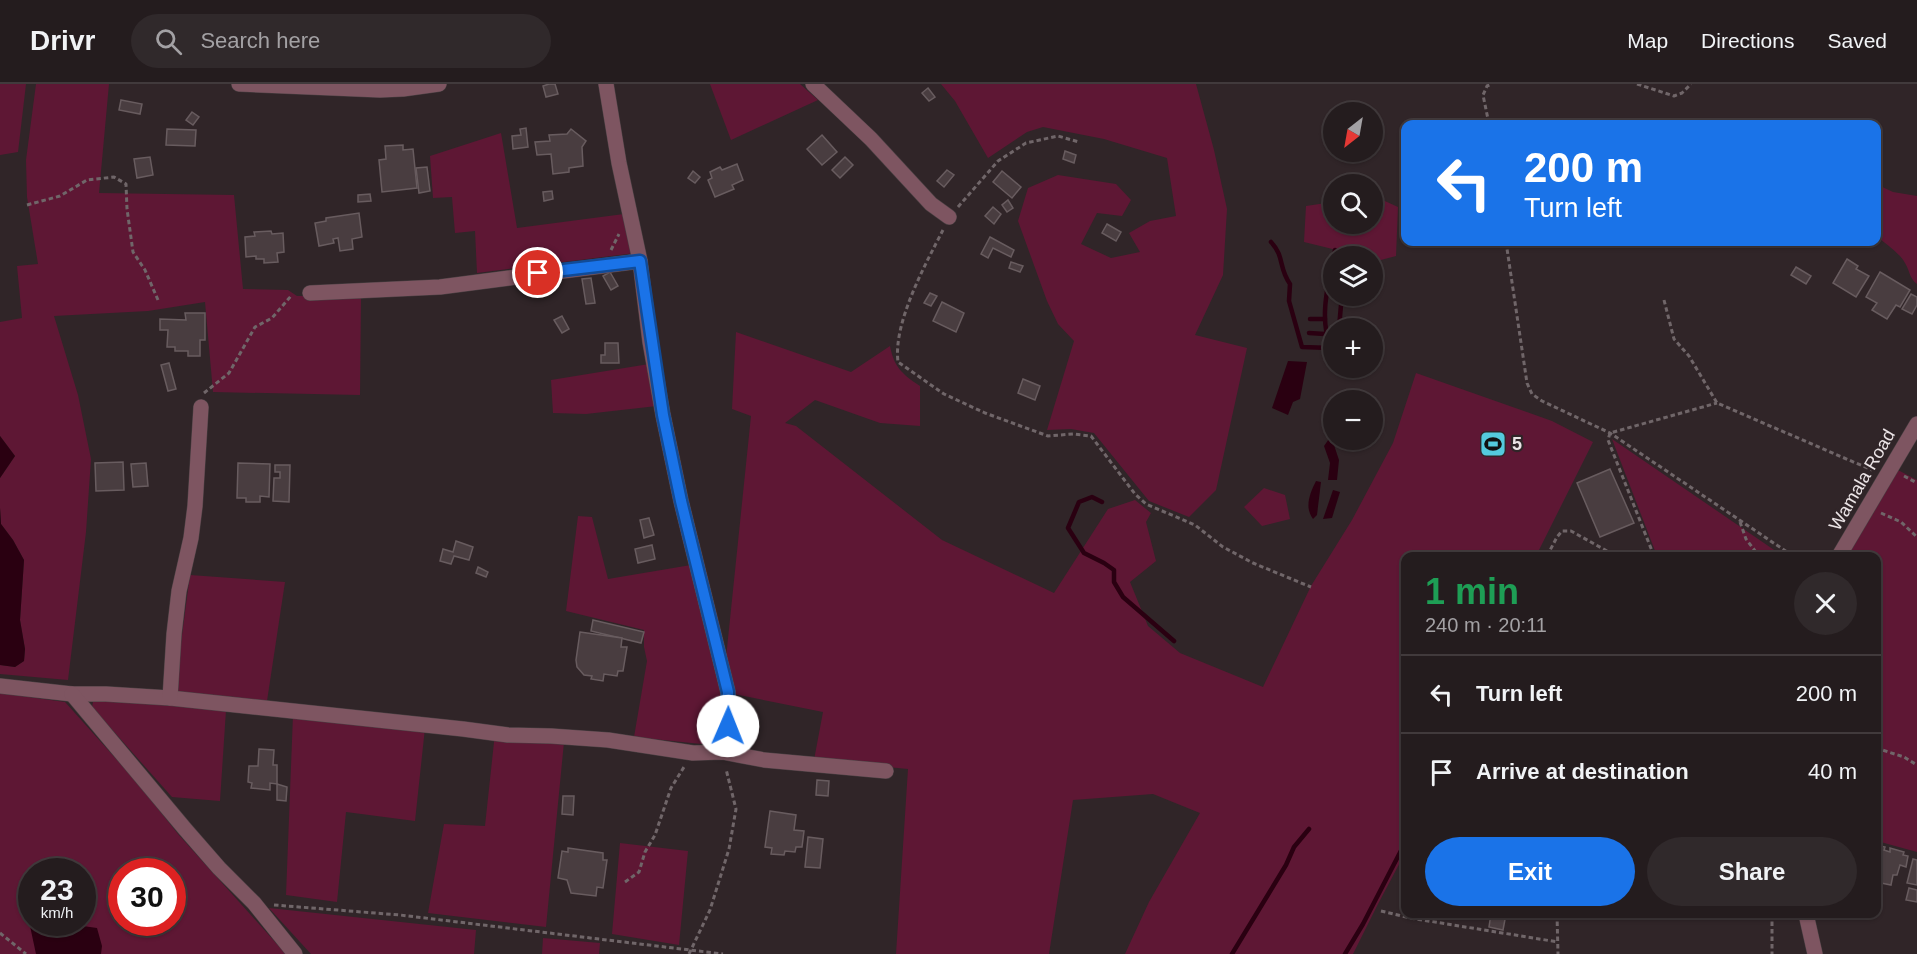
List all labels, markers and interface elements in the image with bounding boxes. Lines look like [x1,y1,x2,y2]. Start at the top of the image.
search box [131,14,551,68]
text: Drivr [30,25,95,56]
icon: search [152,25,185,58]
text: Search here [200,28,320,53]
text: Map [1627,29,1668,52]
text: Directions [1701,29,1794,52]
text: Saved [1827,29,1887,52]
north arrow [1323,102,1383,162]
map controls [1323,102,1383,450]
icon: left [1425,144,1503,222]
text: 200 m [1524,144,1643,191]
button: search [1323,174,1383,234]
text: Turn left [1524,193,1622,223]
button: layers [1323,246,1383,306]
pin [512,247,563,298]
icon: arrive [521,256,554,289]
button: + [1323,318,1383,378]
button: − [1323,390,1383,450]
street label: Wamala Road [1825,426,1899,534]
sports icon: 5 [1478,429,1508,459]
place label: 5 [1512,434,1522,454]
text: 1 min [1425,571,1519,612]
button: close [1794,572,1857,635]
text: 240 m · 20:11 [1425,614,1547,636]
icon: left [1425,678,1458,711]
text: Turn left [1476,681,1562,706]
text: 200 m [1796,681,1857,706]
position arrow [696,694,760,758]
icon: arrive [1425,756,1458,789]
text: Arrive at destination [1476,759,1689,784]
text: 40 m [1808,759,1857,784]
button: Exit [1425,837,1635,906]
button: Share [1647,837,1857,906]
speed limit sign: 30 [108,858,186,936]
text: 23 [40,873,74,906]
text: km/h [41,904,73,921]

